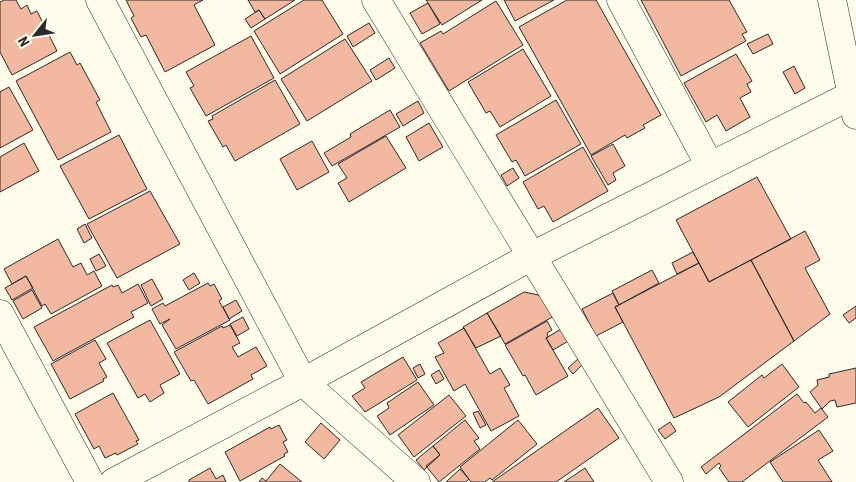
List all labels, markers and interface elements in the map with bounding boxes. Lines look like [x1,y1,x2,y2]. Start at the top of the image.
north arrow [10,10,60,60]
text: N [15,34,33,49]

